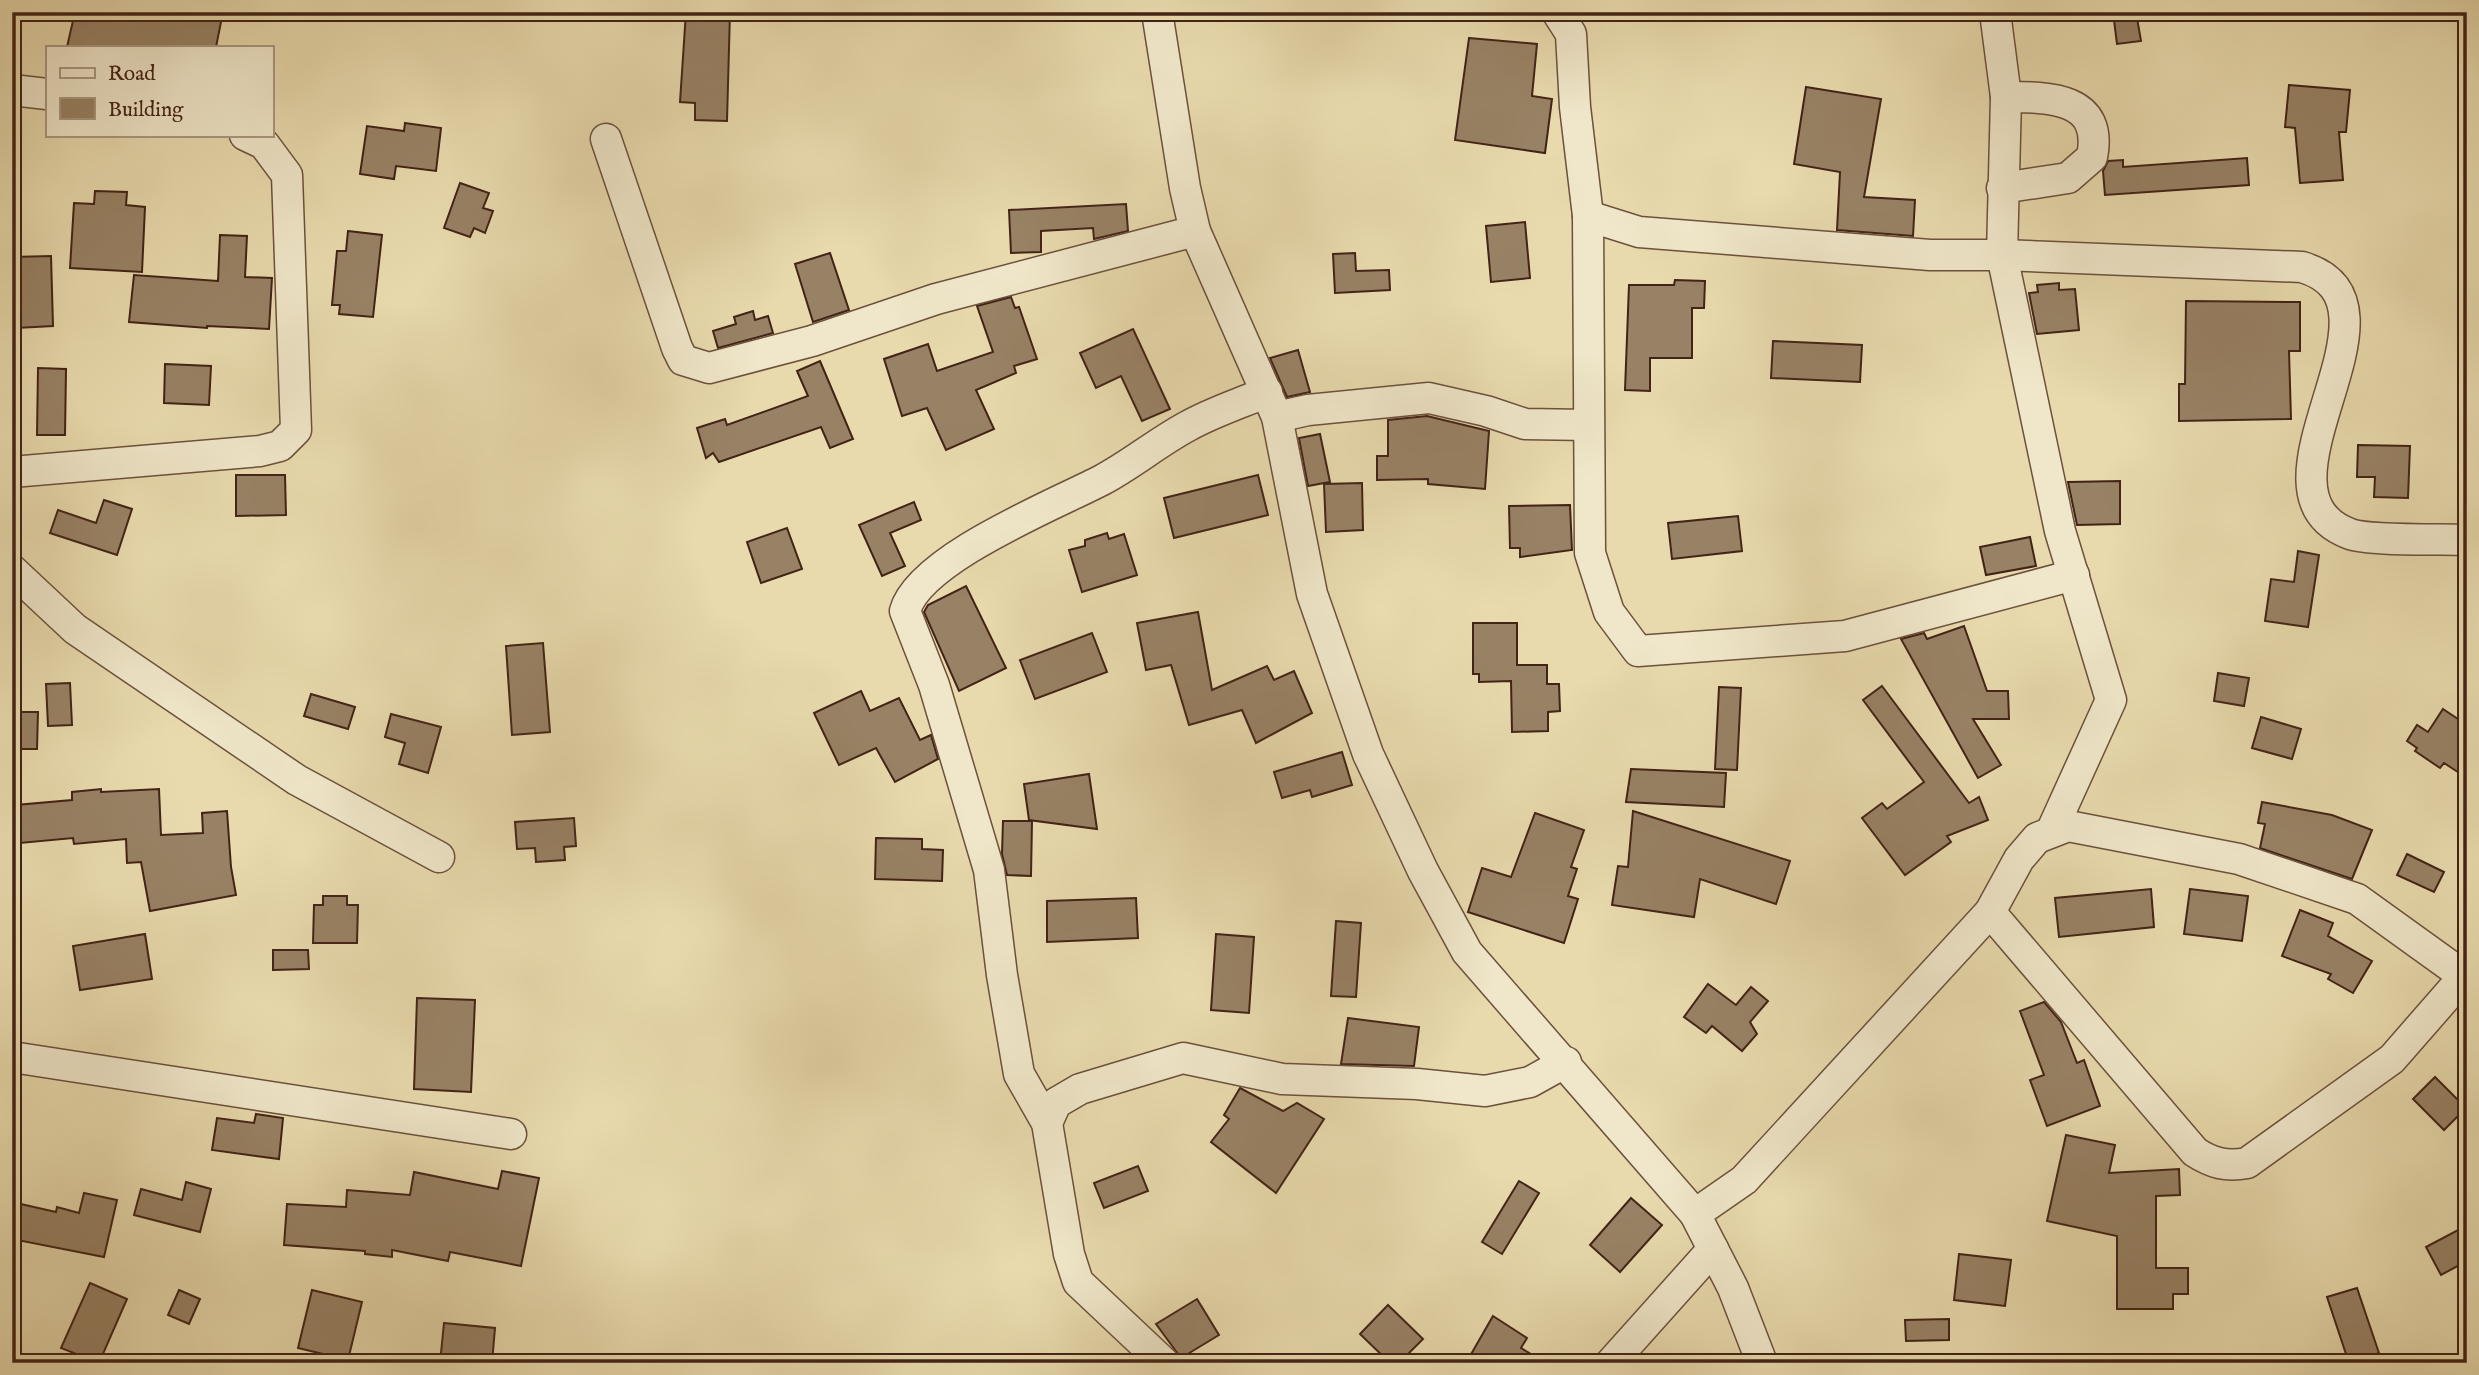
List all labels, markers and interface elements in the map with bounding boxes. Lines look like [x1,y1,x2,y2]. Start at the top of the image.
legend [46,46,273,136]
text: Road [108,61,156,88]
text: Building [108,97,184,124]

